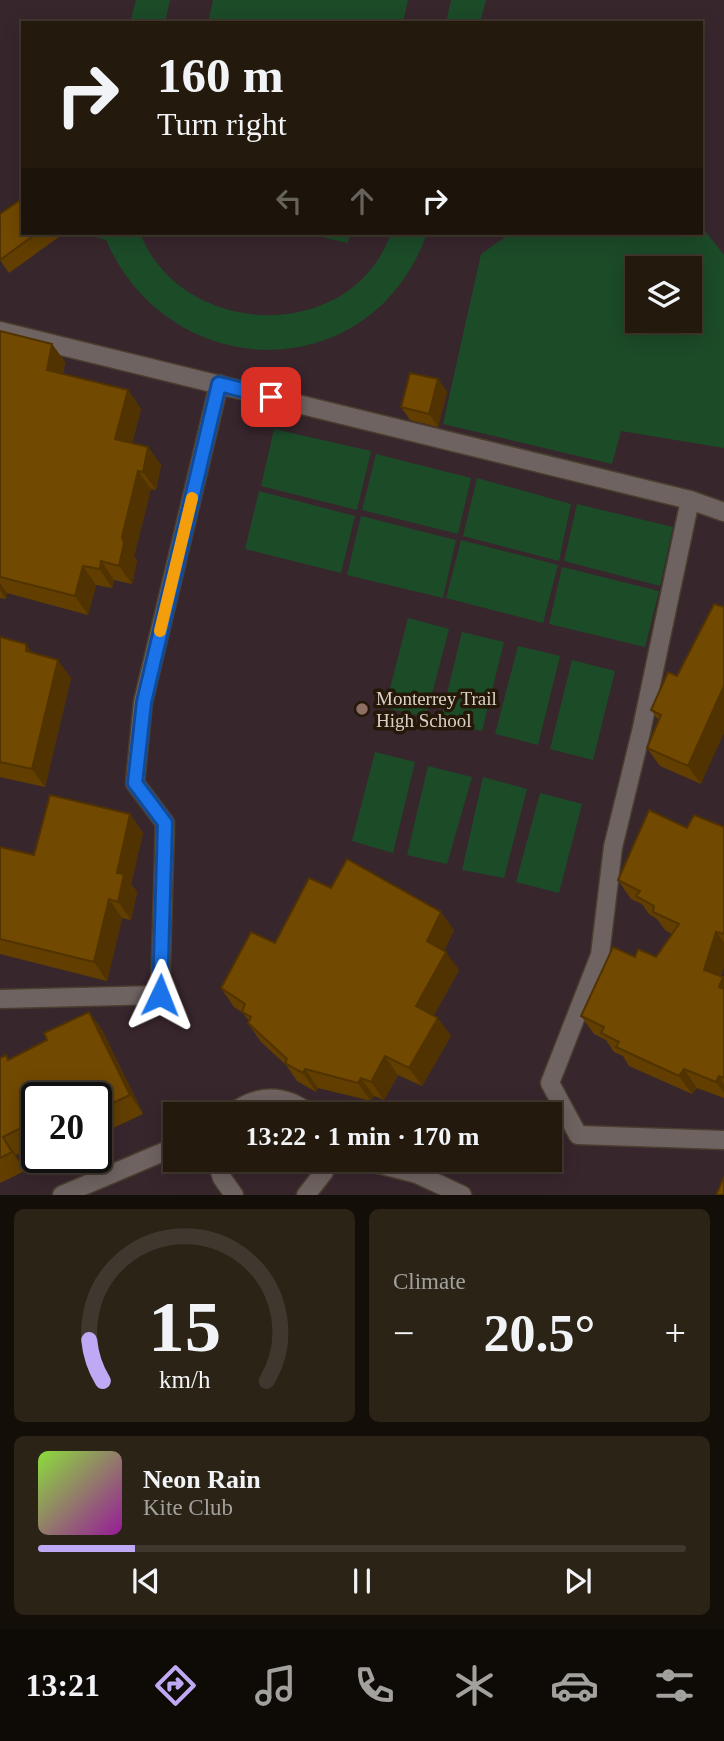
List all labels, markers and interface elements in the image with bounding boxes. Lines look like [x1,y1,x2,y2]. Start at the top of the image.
text: 160 m [157,48,284,103]
icon: right [42,49,133,140]
text: Turn right [157,106,287,142]
icon: left [270,182,308,220]
icon: ahead [343,182,381,220]
icon: right [416,182,454,220]
map controls [625,256,702,333]
button: layers [625,256,702,333]
pin [241,367,301,427]
icon: arrive [252,378,290,416]
place label: Monterrey Trail High School [376,688,497,731]
marker: Monterrey Trail High School [354,701,370,717]
position arrow [123,958,197,1032]
speed limit sign: 20 [21,1082,112,1173]
text: 13:22 · 1 min · 170 m [246,1122,480,1151]
text: Climate [393,1269,466,1294]
text: 15 [148,1287,221,1368]
text: 20.5° [484,1305,595,1362]
text: − [393,1312,414,1354]
text: + [665,1312,686,1354]
text: km/h [159,1366,211,1393]
text: Neon Rain [143,1465,261,1494]
text: Kite Club [143,1495,233,1520]
icon: previous [127,1562,165,1600]
icon: pause [343,1562,381,1600]
icon: next [559,1562,597,1600]
icon: directions [151,1661,200,1710]
icon: music [251,1661,300,1710]
icon: phone [350,1661,399,1710]
icon: climate [450,1661,499,1710]
icon: car [550,1661,599,1710]
icon: filters [650,1661,699,1710]
text: 13:21 [25,1667,100,1703]

